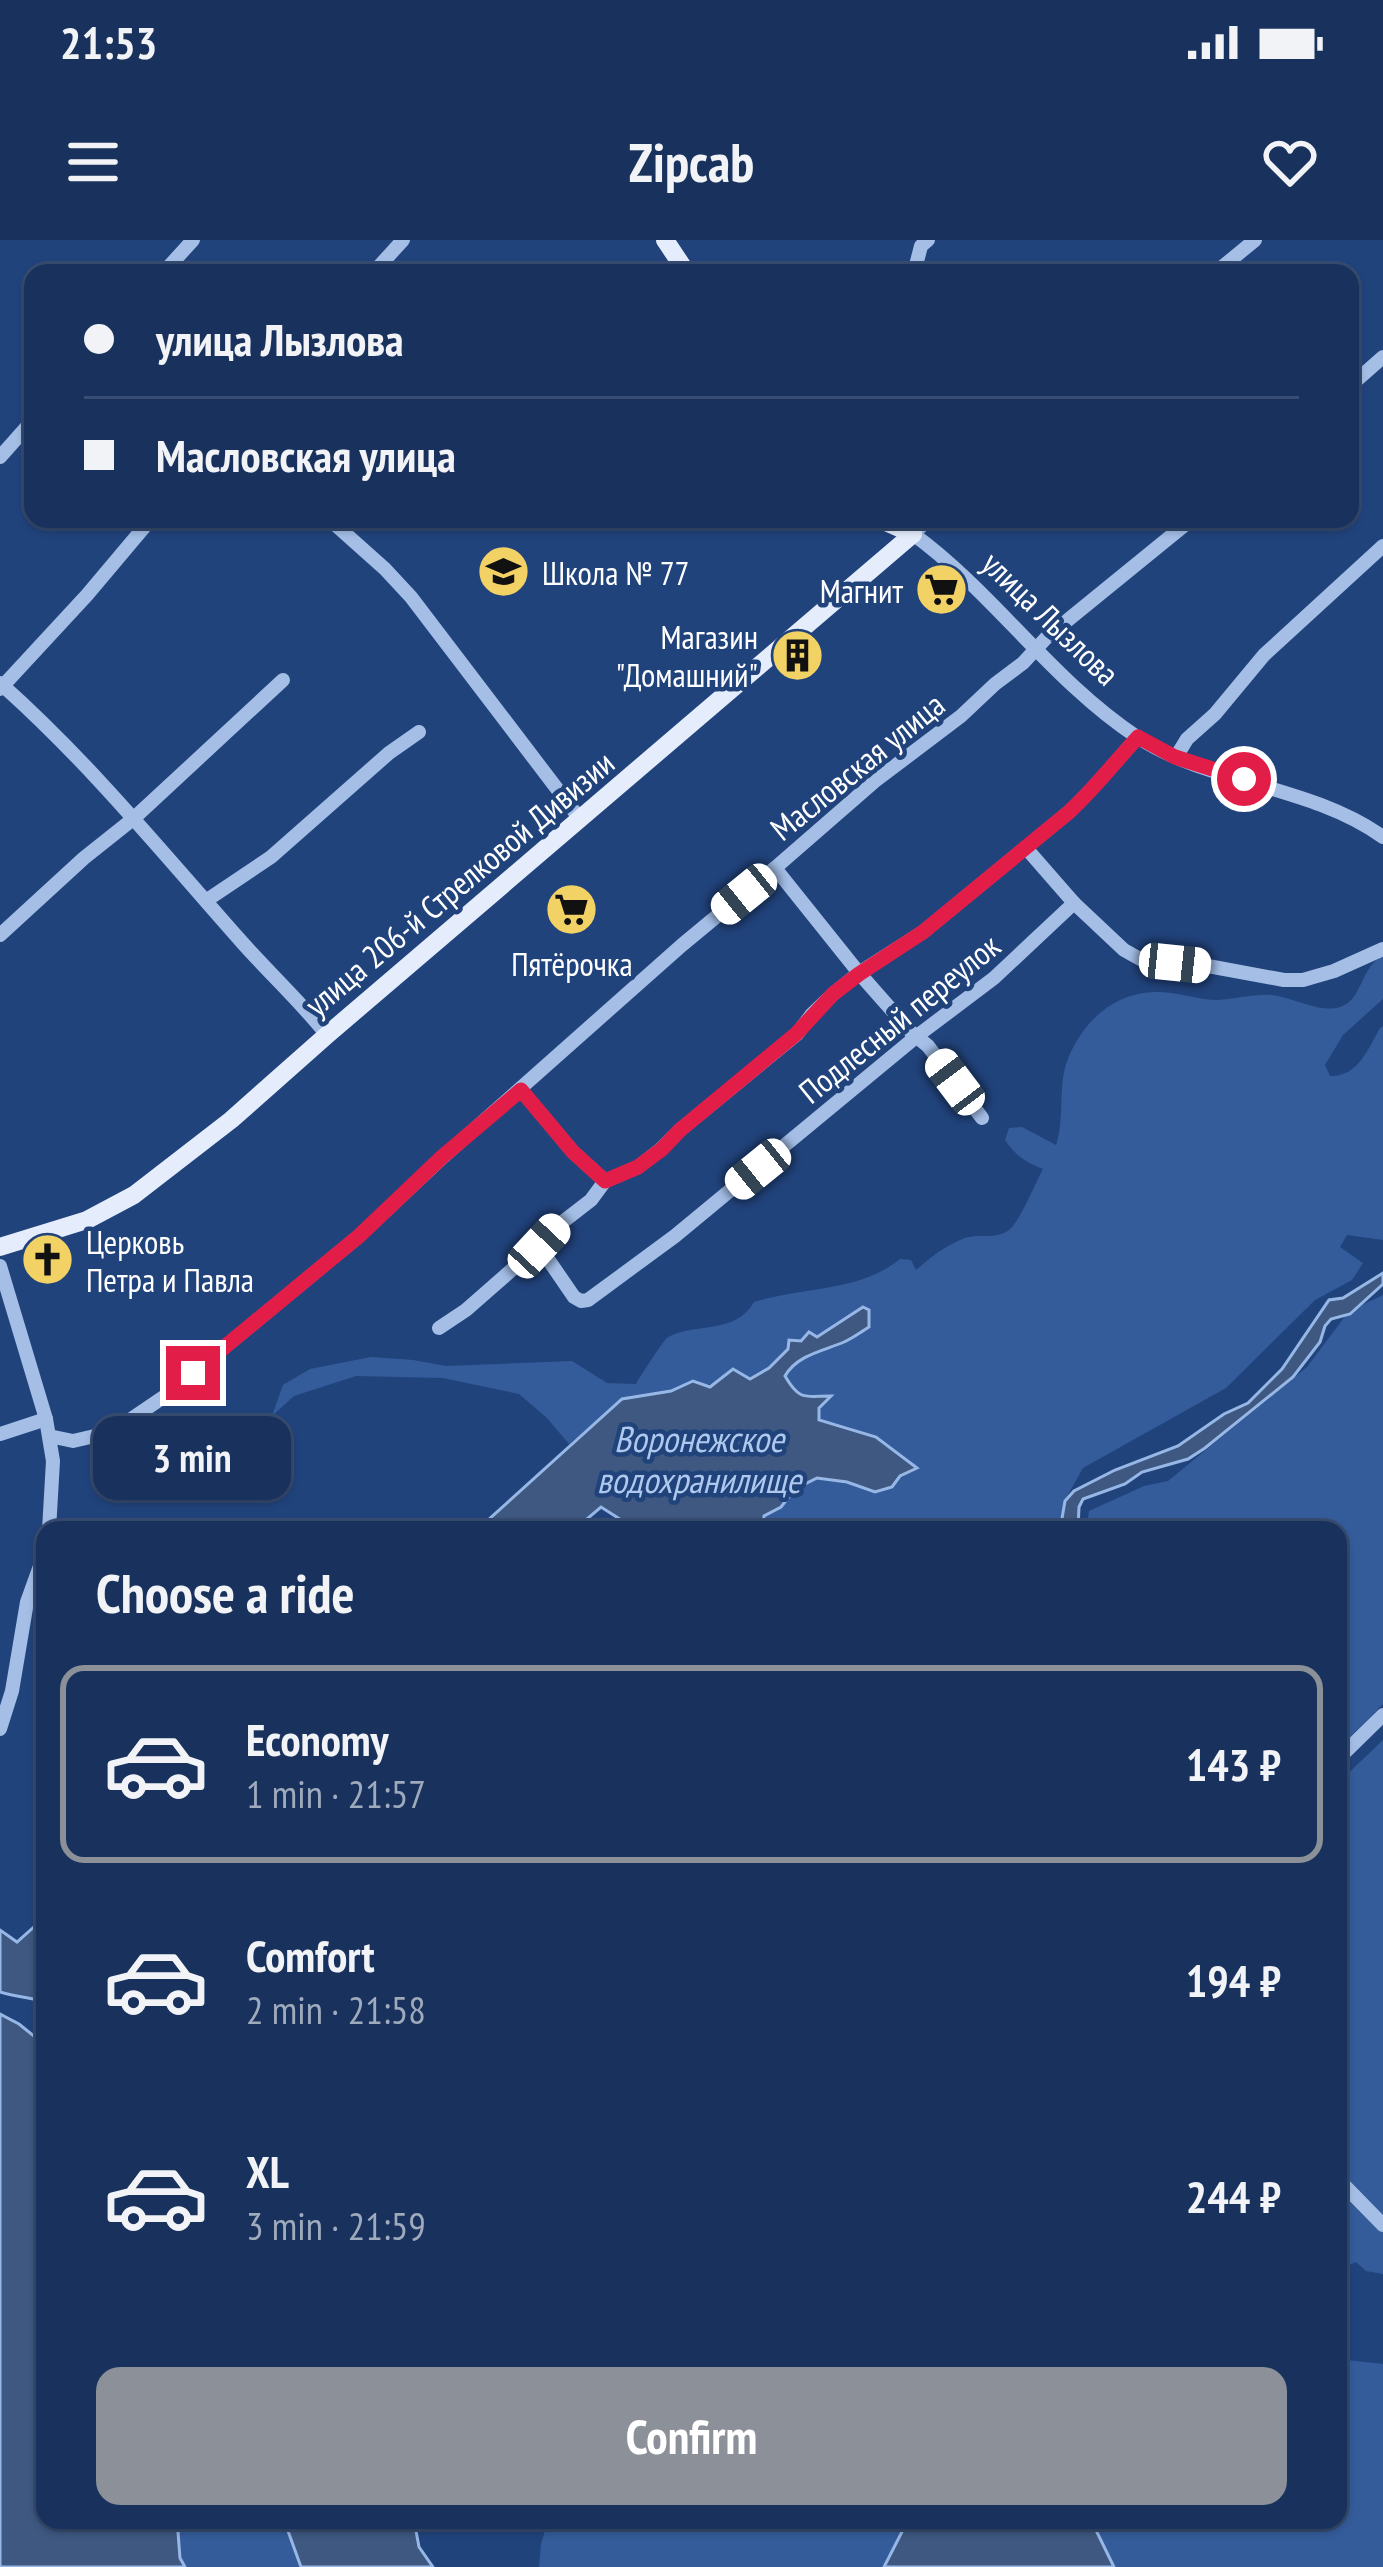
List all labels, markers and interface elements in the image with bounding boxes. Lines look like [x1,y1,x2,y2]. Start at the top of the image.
text: 21:53 [60,13,157,71]
text: Zipcab [629,127,754,197]
icon: menu [60,129,126,195]
icon: heart [1257,129,1323,195]
text: улица Лызлова [156,310,404,368]
text: Масловская улица [156,426,456,484]
street label: улица Лызлова [973,542,1129,694]
school or university icon: Школа № 77 [475,544,531,600]
place label: Школа № 77 [542,551,689,594]
supermarket icon: Магнит [914,562,970,618]
place label: Магнит [820,569,903,612]
place label: Магазин "Домашний" [616,615,758,696]
building icon: Магазин "Домашний" [769,627,825,683]
street label: Масловская улица [761,683,953,849]
street label: улица 206-й Стрелковой Дивизии [295,741,623,1025]
route start [1217,752,1271,806]
car [705,857,783,931]
supermarket icon: Пятёрочка [544,881,600,937]
street label: Подлесный переулок [790,924,1009,1112]
car [1137,941,1213,985]
place label: Пятёрочка [511,942,633,985]
car [919,1042,991,1122]
car [719,1132,797,1206]
car [501,1207,577,1285]
place label: Церковь Петра и Павла [86,1220,254,1301]
church icon: Церковь Петра и Павла [19,1232,75,1288]
route end [166,1346,220,1400]
callout: 3 min [94,1415,292,1499]
water label: Воронежское водохранилище [597,1415,803,1503]
text: 3 min [153,1432,231,1483]
text: Choose a ride [96,1558,355,1628]
icon: car [102,1710,210,1818]
text: Economy [246,1710,389,1768]
text: 143 ₽ [1186,1735,1281,1793]
text: 1 min · 21:57 [246,1768,426,1819]
icon: car [102,1926,210,2034]
text: Comfort [246,1926,375,1984]
text: 194 ₽ [1186,1951,1281,2009]
text: 2 min · 21:58 [246,1984,426,2035]
icon: car [102,2142,210,2250]
text: XL [246,2142,289,2200]
text: 244 ₽ [1186,2167,1281,2225]
text: 3 min · 21:59 [246,2200,426,2251]
button: Confirm [96,2367,1287,2505]

